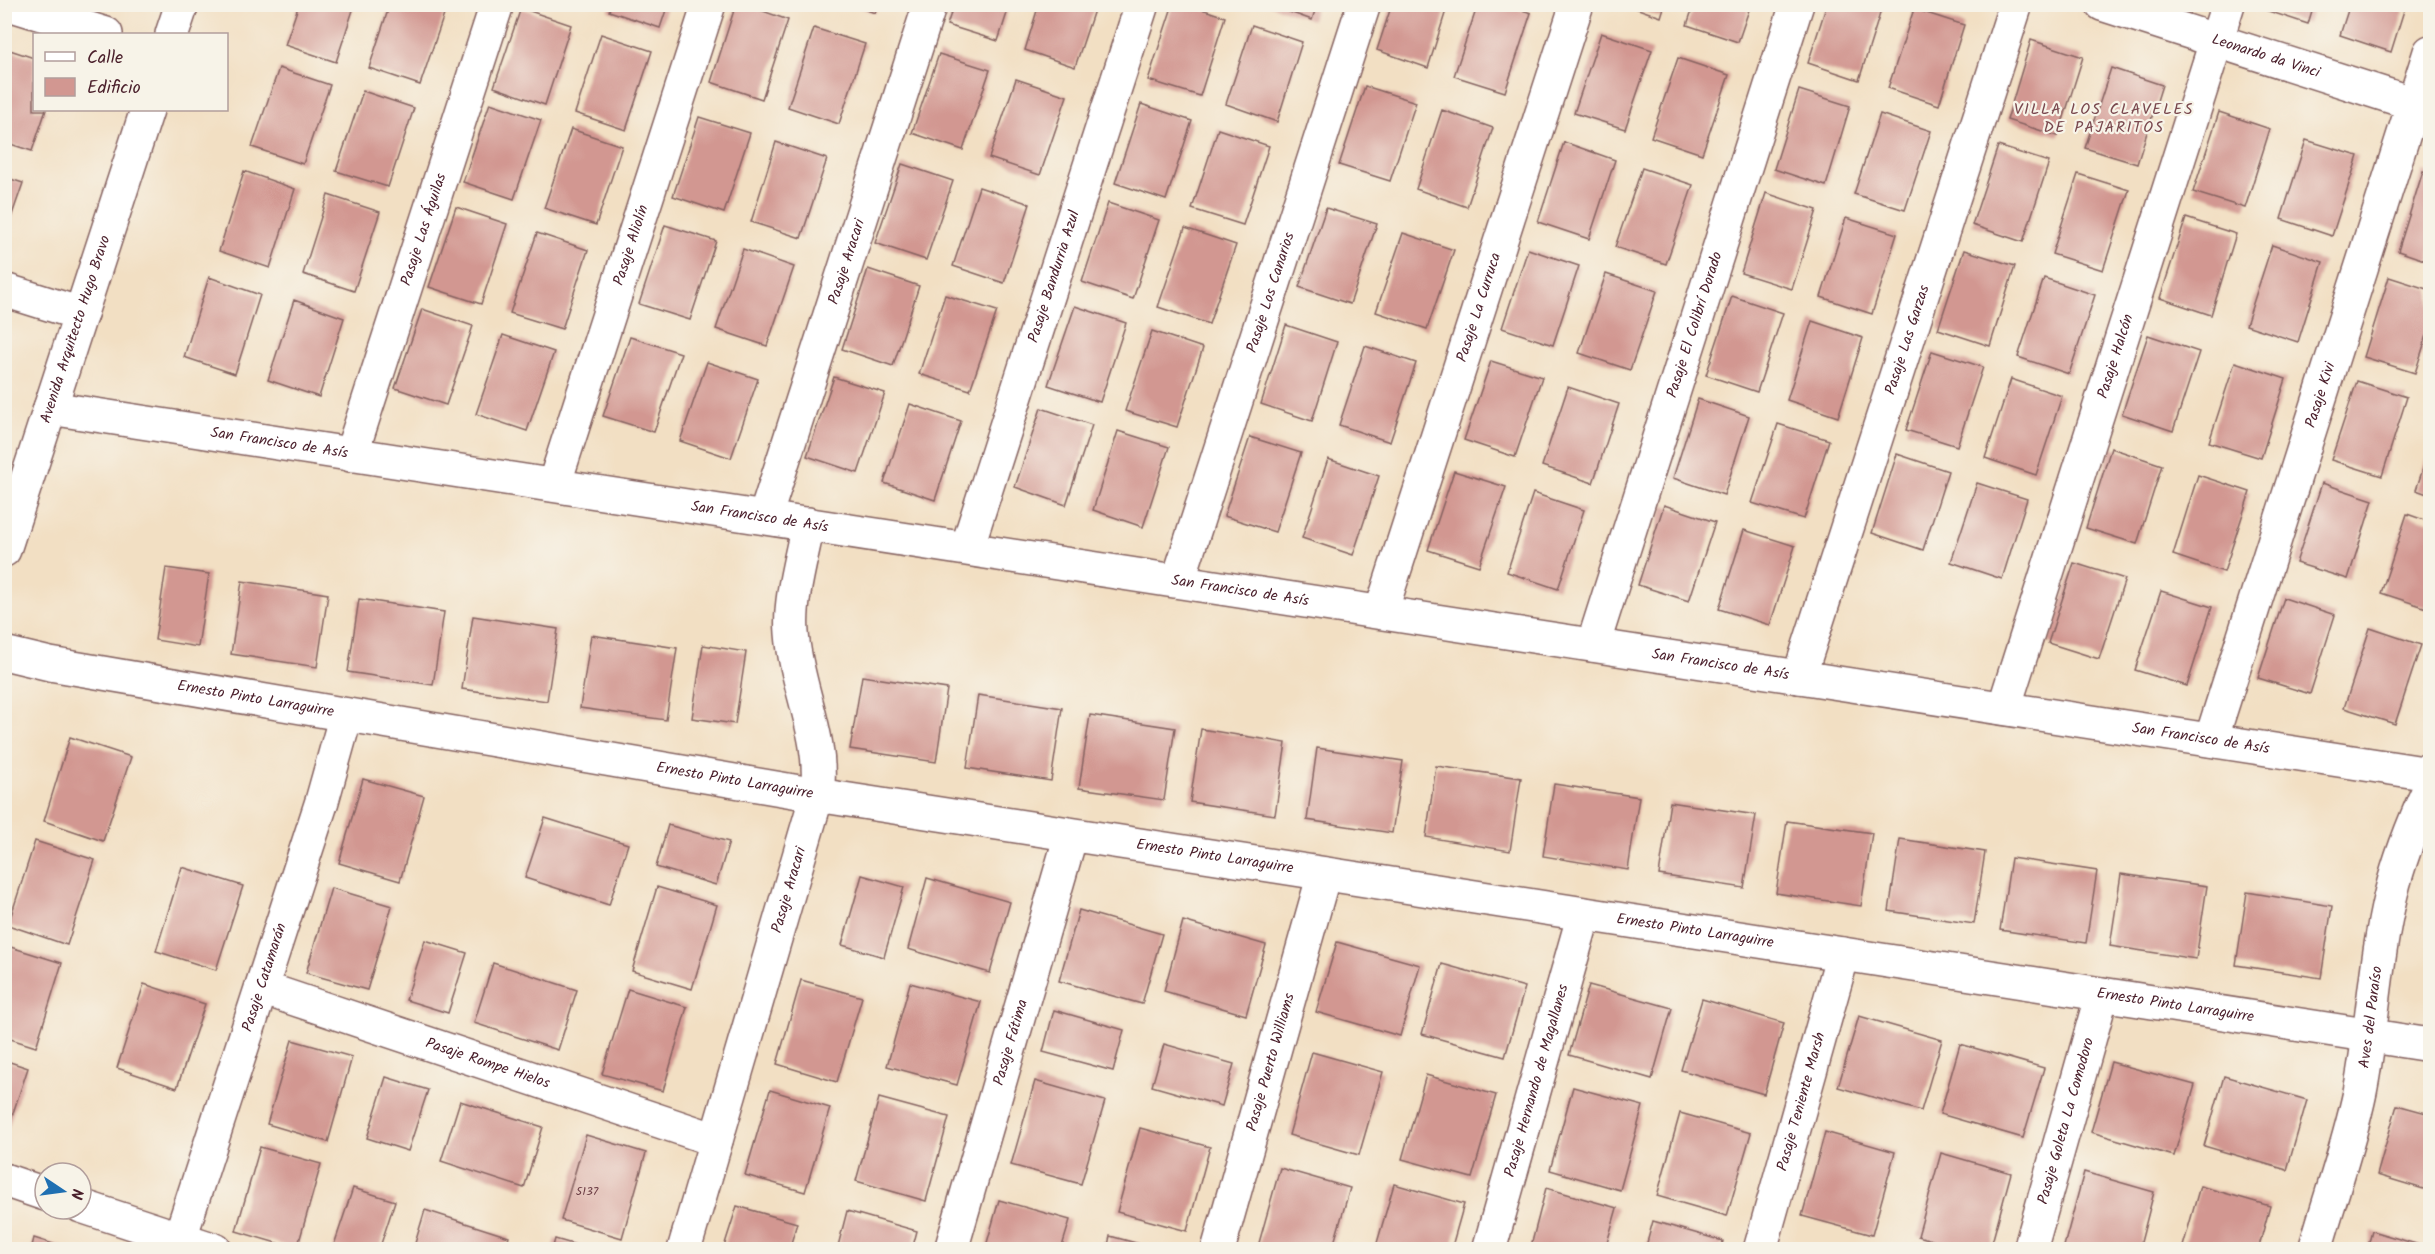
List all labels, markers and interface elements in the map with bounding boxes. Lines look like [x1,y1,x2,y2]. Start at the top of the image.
street label: Leonardo da Vinci [2209,28,2324,85]
legend [33,33,228,111]
text: Calle [87,44,123,73]
text: Edificio [87,74,141,103]
district label: VILLA LOS CLAVELES DE PAJARITOS [2014,97,2194,140]
street label: Pasaje Las Águilas [395,170,454,289]
street label: Pasaje Aliolín [607,202,656,289]
street label: Pasaje Bandurria Azul [1022,207,1087,346]
street label: Pasaje Aracari [822,215,872,308]
street label: Pasaje Los Canarios [1240,229,1302,356]
street label: Avenida Arquitecto Hugo Bravo [34,232,118,426]
street label: Pasaje El Colibrí Dorado [1660,249,1729,401]
street label: Pasaje La Curruca [1450,250,1508,365]
street label: Pasaje Las Garzas [1879,282,1937,398]
street label: Pasaje Halcón [2091,311,2141,402]
street label: Pasaje Kivi [2299,358,2343,431]
street label: San Francisco de Asís [209,421,350,466]
street label: San Francisco de Asís [689,495,831,540]
street label: San Francisco de Asís [1170,569,1311,614]
street label: San Francisco de Asís [1650,642,1791,687]
street label: Ernesto Pinto Larraguirre [175,674,336,724]
street label: San Francisco de Asís [2130,716,2272,761]
street label: Ernesto Pinto Larraguirre [655,756,815,806]
street label: Ernesto Pinto Larraguirre [1135,833,1295,881]
street label: Pasaje Aracari [765,843,814,936]
street label: Ernesto Pinto Larraguirre [1615,907,1776,955]
street label: Pasaje Catamarán [236,920,294,1035]
street label: Aves del Paraíso [2352,964,2390,1070]
street label: Pasaje Hernando de Magallanes [1498,981,1576,1180]
street label: Ernesto Pinto Larraguirre [2095,982,2256,1030]
street label: Pasaje Puerto Williams [1240,990,1302,1134]
street label: Pasaje Fátima [987,997,1035,1088]
street label: Pasaje Teniente Marsh [1771,1030,1832,1174]
street label: Pasaje Rompe Hielos [422,1032,554,1096]
street label: Pasaje Goleta La Comodoro [2031,1035,2101,1207]
north arrow [33,1161,93,1221]
house number: 5137 [576,1182,599,1201]
text: N [63,1186,89,1202]

